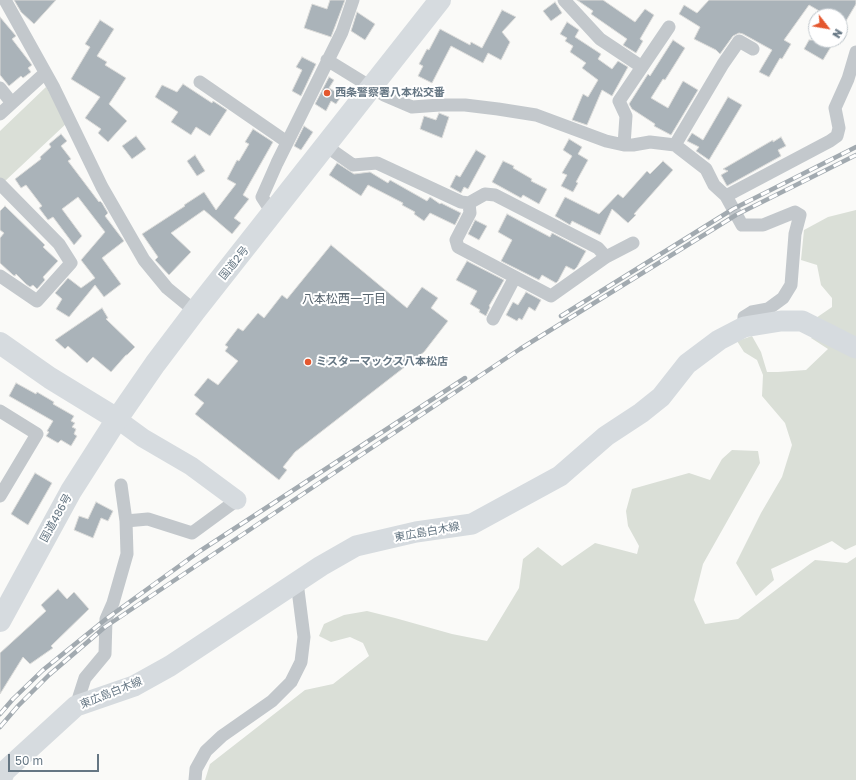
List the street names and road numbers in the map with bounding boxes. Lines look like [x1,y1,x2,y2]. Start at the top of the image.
street label: 国道2号 [216,244,252,282]
street label: 国道486号 [37,492,75,544]
street label: 東広島白木線 [393,520,461,544]
street label: 東広島白木線 [78,675,144,711]

